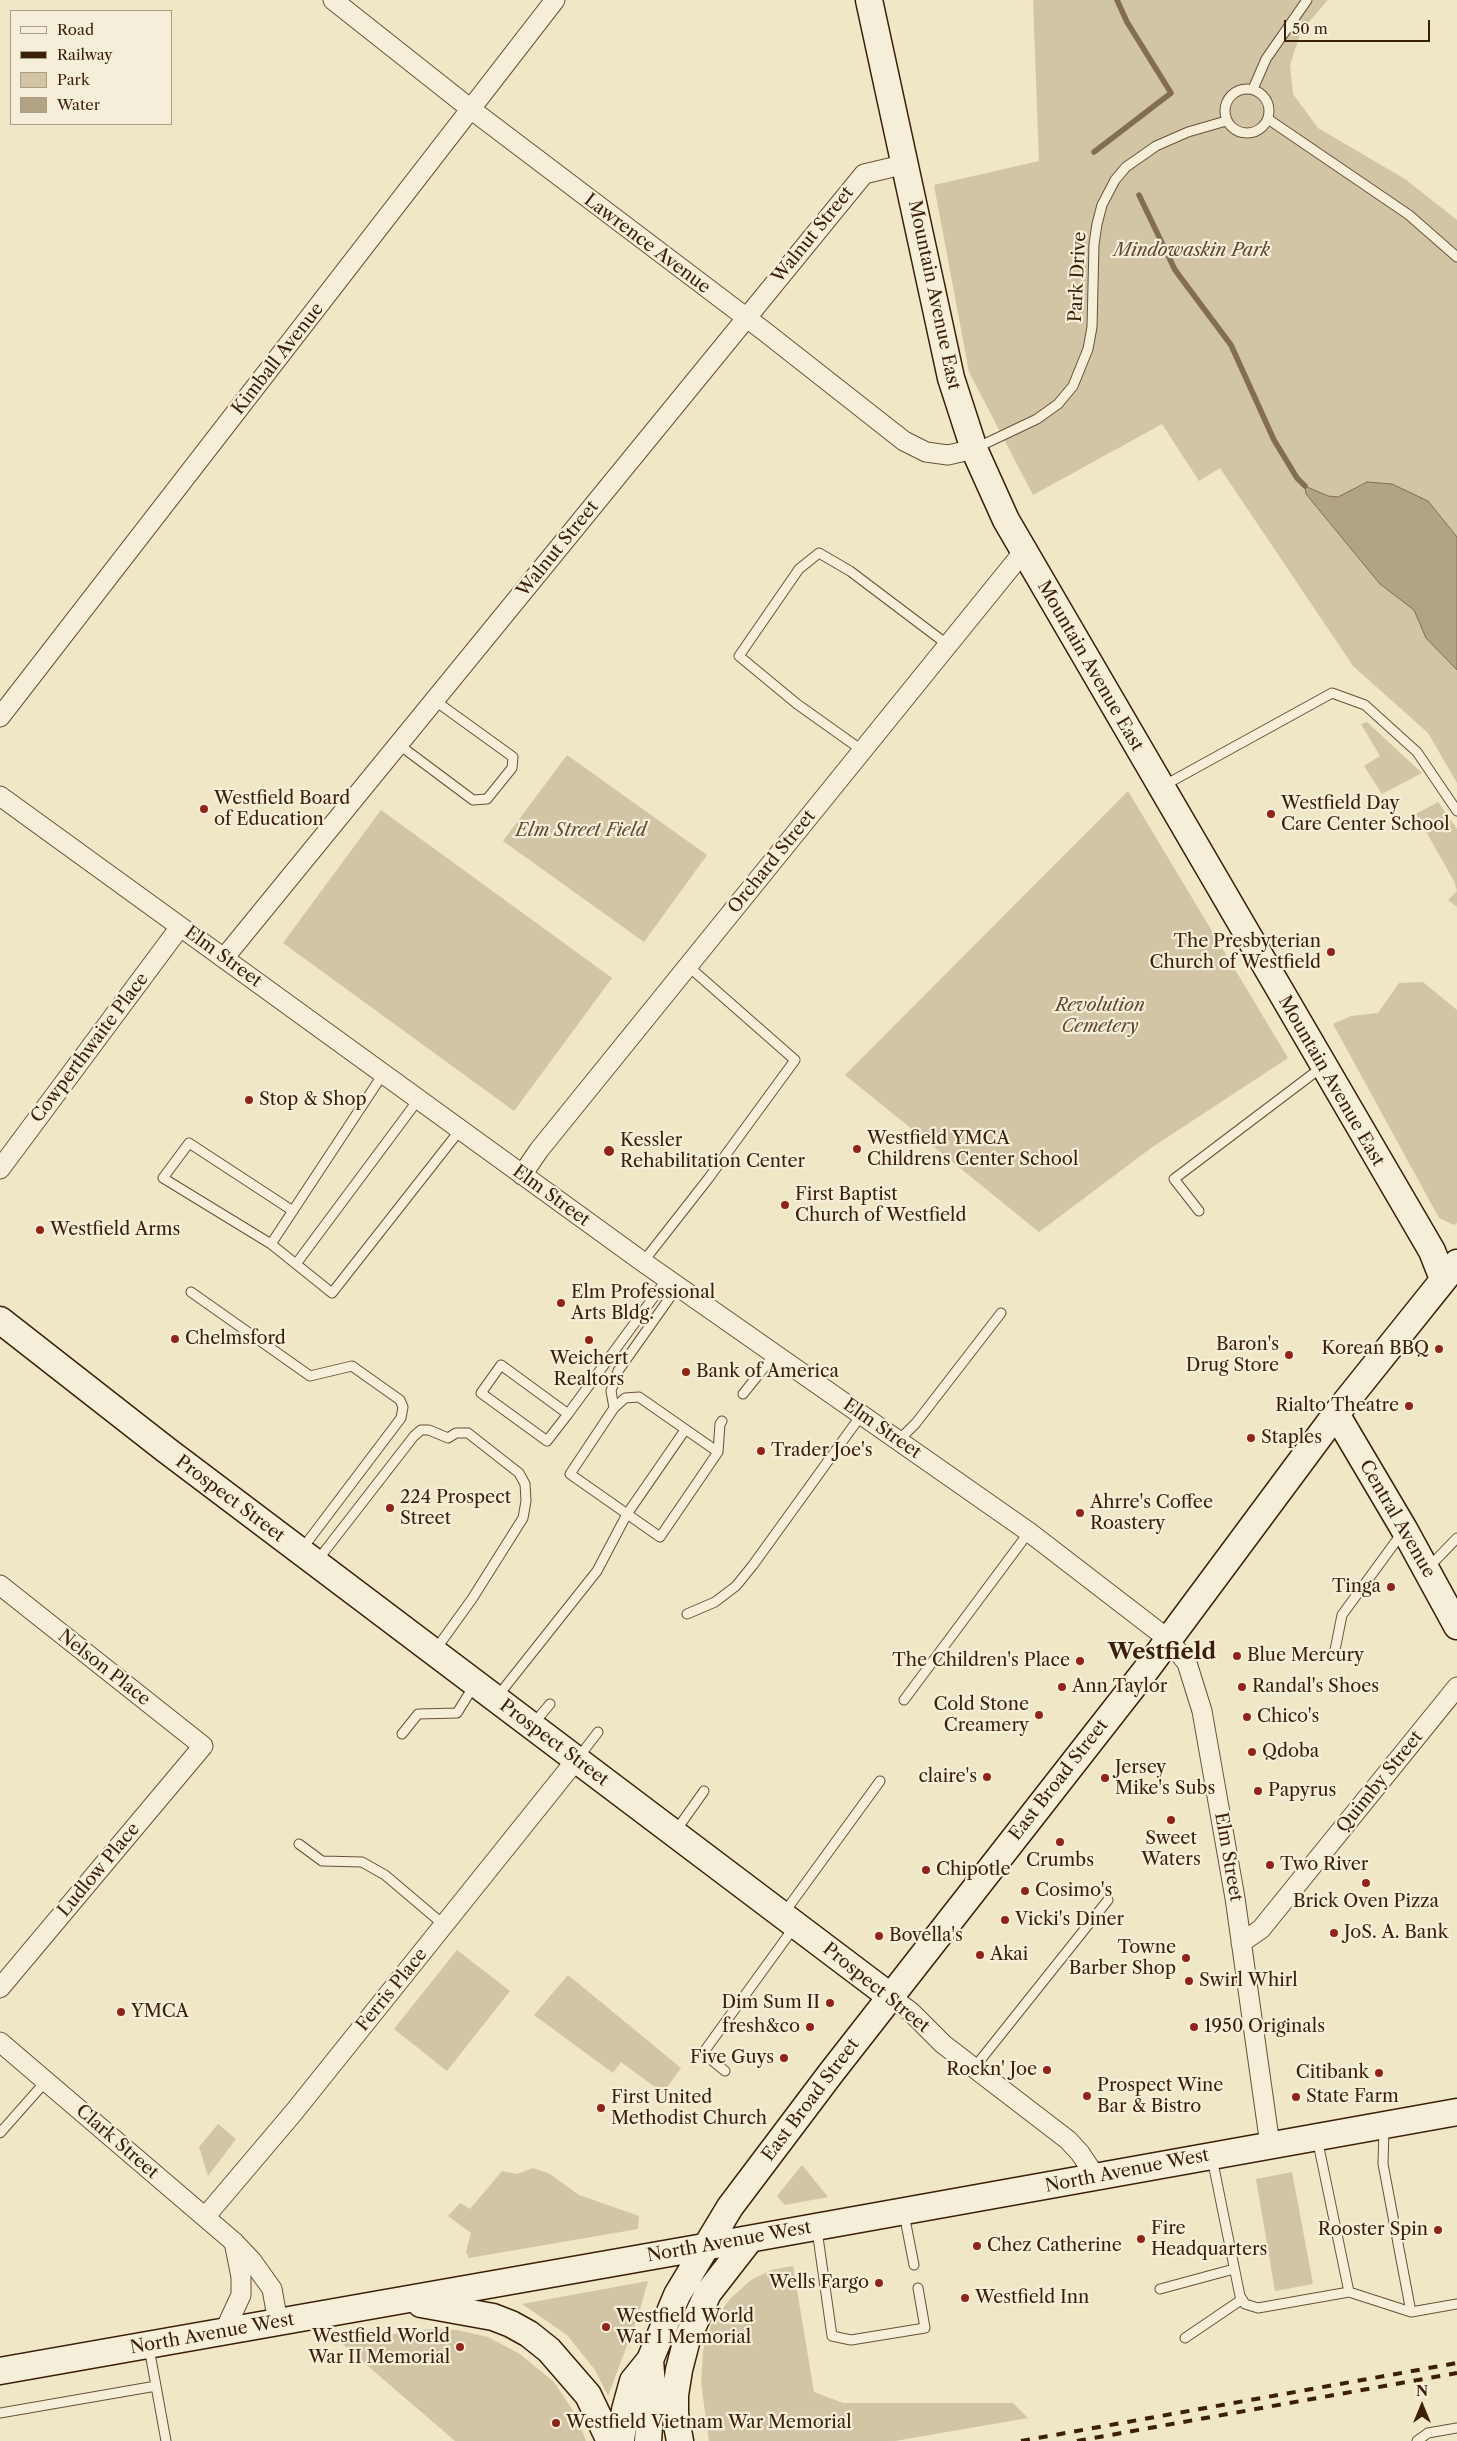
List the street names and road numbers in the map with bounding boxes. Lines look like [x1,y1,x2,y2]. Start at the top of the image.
street label: Walnut Street [768,183,858,287]
street label: Lawrence Avenue [580,189,714,299]
street label: Mountain Avenue East [903,198,965,392]
street label: Park Drive [1065,231,1091,323]
street label: Kimball Avenue [228,299,328,419]
street label: Walnut Street [513,497,603,601]
street label: Mountain Avenue East [1032,577,1148,755]
street label: Orchard Street [724,806,820,918]
street label: Elm Street [180,922,266,992]
street label: Cowperthwaite Place [27,969,153,1127]
street label: Mountain Avenue East [1273,992,1389,1170]
street label: Elm Street [508,1161,594,1231]
street label: Elm Street [839,1394,925,1464]
street label: Prospect Street [171,1451,289,1547]
street label: Central Avenue [1354,1456,1440,1582]
street label: Nelson Place [54,1625,154,1711]
street label: Prospect Street [495,1695,613,1791]
street label: East Broad Street [1005,1715,1113,1845]
street label: Quimby Street [1332,1727,1428,1837]
street label: Elm Street [1210,1811,1246,1903]
street label: Ludlow Place [54,1819,144,1921]
street label: Prospect Street [818,1938,934,2038]
street label: Ferris Place [352,1944,432,2036]
street label: East Broad Street [758,2034,864,2166]
street label: Clark Street [71,2100,163,2184]
street label: North Avenue West [1043,2145,1211,2197]
street label: North Avenue West [645,2217,813,2267]
street label: North Avenue West [128,2309,296,2359]

